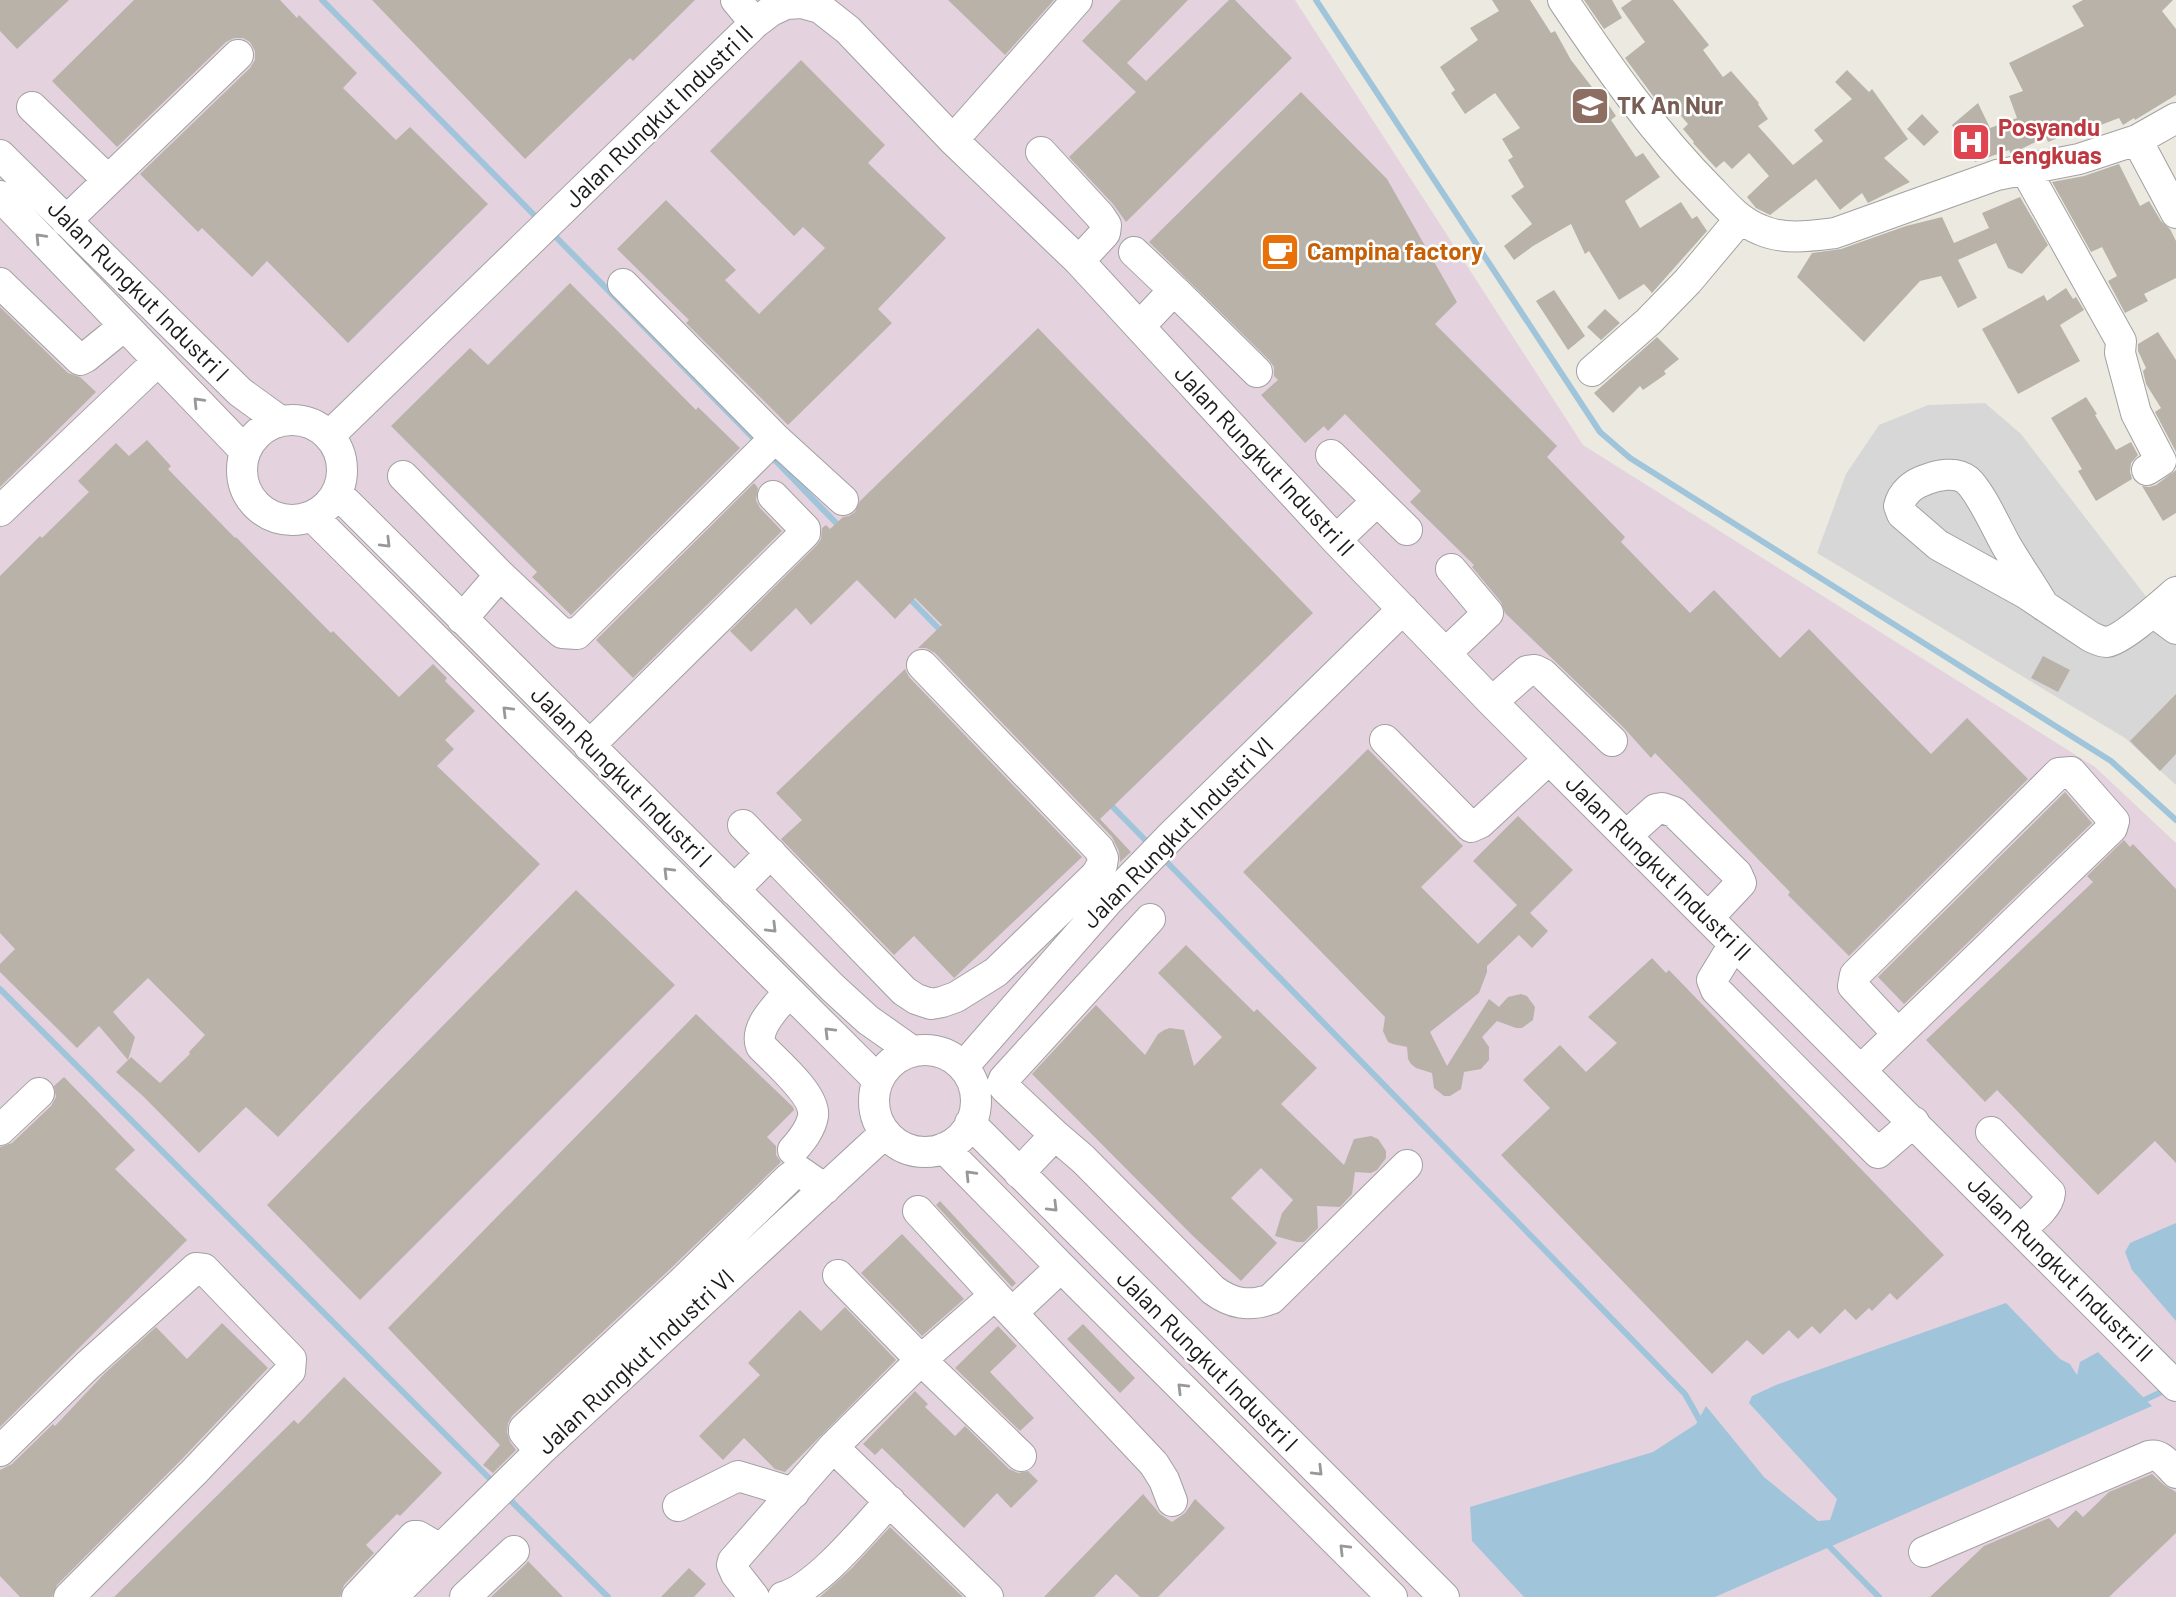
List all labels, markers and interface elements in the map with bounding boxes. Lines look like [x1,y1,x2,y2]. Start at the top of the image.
street label: Jalan Rungkut Industri II [558,18,758,213]
school or university icon: TK An Nur [1569,85,1611,127]
place label: TK An Nur [1617,90,1723,119]
place label: Posyandu Lengkuas [1998,112,2102,169]
hospital icon: Posyandu Lengkuas [1950,121,1992,163]
street label: Jalan Rungkut Industri I [42,193,236,387]
cafe icon: Campina factory [1259,231,1301,273]
one-way arrow [36,233,49,246]
place label: Campina factory [1307,236,1483,265]
street label: Jalan Rungkut Industri II [1169,358,1361,562]
one-way arrow [193,397,206,410]
one-way arrow [378,534,391,547]
street label: Jalan Rungkut Industri I [525,679,719,873]
one-way arrow [503,707,515,719]
street label: Jalan Rungkut Industri VI [1075,730,1279,934]
street label: Jalan Rungkut Industri II [1560,768,1758,966]
one-way arrow [663,867,676,880]
one-way arrow [764,920,777,933]
one-way arrow [825,1028,838,1041]
street label: Jalan Rungkut Industri II [1962,1169,2160,1367]
one-way arrow [966,1170,979,1183]
one-way arrow [1044,1199,1057,1212]
street label: Jalan Rungkut Industri VI [531,1262,739,1460]
street label: Jalan Rungkut Industri I [1111,1263,1305,1457]
one-way arrow [1178,1384,1191,1397]
one-way arrow [1310,1463,1323,1476]
one-way arrow [1339,1544,1352,1557]

